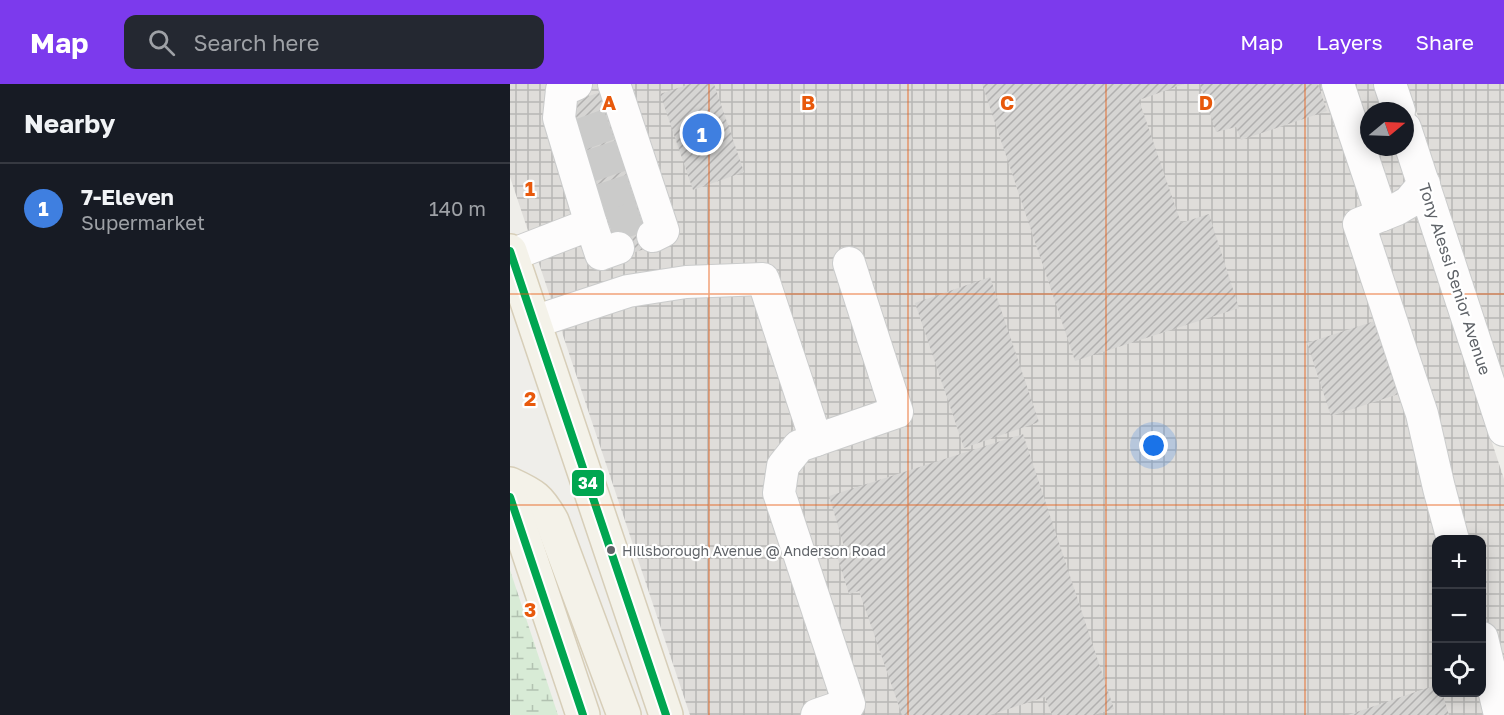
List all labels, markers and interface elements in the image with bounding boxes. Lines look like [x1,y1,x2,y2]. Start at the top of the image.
search box [124,15,544,69]
text: Map [30,26,88,59]
icon: search [145,26,178,59]
text: Search here [193,29,319,56]
text: Map [1240,29,1283,55]
text: Layers [1316,29,1383,55]
text: Share [1416,29,1474,55]
text: A [602,90,616,114]
text: B [801,90,815,114]
text: C [1000,90,1014,114]
text: D [1199,90,1213,114]
north arrow [1360,102,1414,156]
text: Nearby [24,108,115,139]
pin: 1 [682,110,722,156]
text: 1 [525,176,535,200]
street label: Tony Alessi Senior Avenue [1415,181,1495,377]
text: 7-Eleven [81,183,174,210]
text: 1 [38,196,49,220]
text: 140 m [429,196,486,220]
text: Supermarket [81,210,205,234]
text: 2 [524,386,536,410]
your location [1139,431,1168,460]
line badge: 34 [571,469,605,497]
text: 34 [578,473,598,493]
map controls [1432,535,1486,697]
button: + [1432,535,1486,589]
place label: Hillsborough Avenue @ Anderson Road [622,542,886,559]
marker: Hillsborough Avenue @ Anderson Road [605,544,617,556]
button: − [1432,589,1486,643]
text: 3 [524,597,536,621]
button: locate [1432,643,1486,697]

